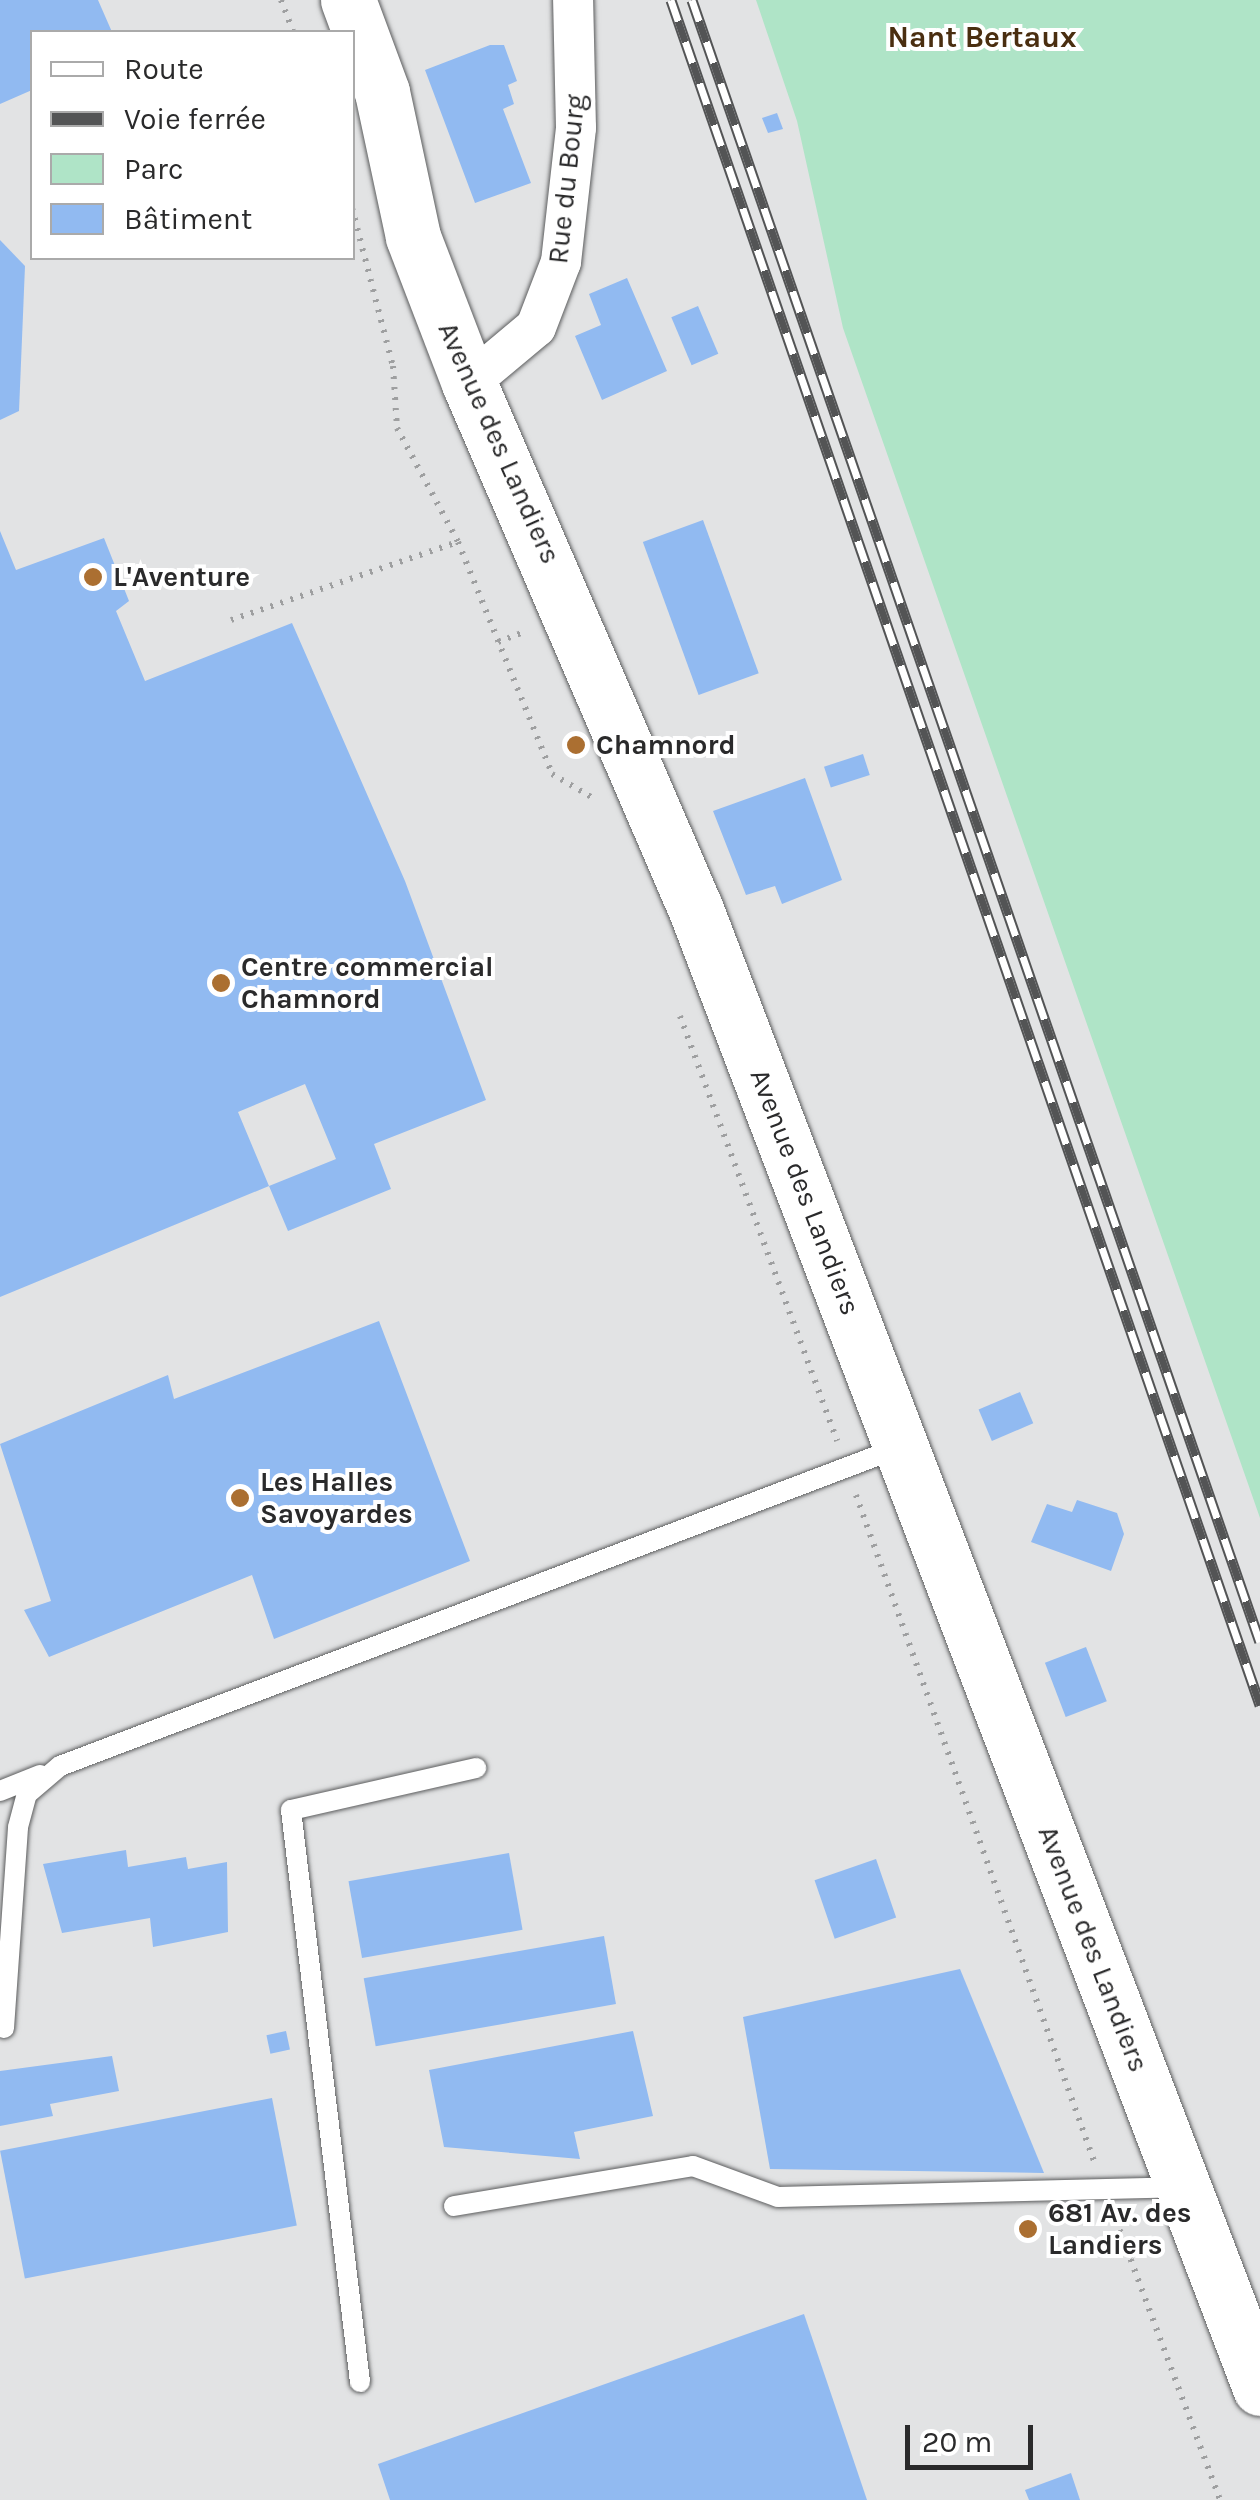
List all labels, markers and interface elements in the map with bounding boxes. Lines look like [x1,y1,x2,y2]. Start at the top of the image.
district label: Nant Bertaux [887,19,1077,55]
legend [30,30,355,260]
text: Route [124,51,204,87]
street label: Rue du Bourg [541,92,593,266]
text: Voie ferrée [124,101,266,137]
text: Parc [124,151,183,187]
text: Bâtiment [124,201,252,237]
street label: Avenue des Landiers [431,317,567,569]
place label: L'Aventure [113,560,250,594]
marker: L'Aventure [82,566,104,588]
place label: Chamnord [596,728,736,762]
marker: Chamnord [565,734,587,756]
place label: Centre commercial Chamnord [241,950,494,1016]
marker: Centre commercial Chamnord [210,972,232,994]
street label: Avenue des Landiers [743,1064,867,1320]
place label: Les Halles Savoyardes [260,1465,413,1531]
marker: Les Halles Savoyardes [229,1487,251,1509]
street label: Avenue des Landiers [1031,1821,1155,2077]
place label: 681 Av. des Landiers [1048,2196,1192,2262]
marker: 681 Av. des Landiers [1017,2218,1039,2240]
scale bar [910,2405,1038,2467]
text: 20 m [922,2424,992,2460]

